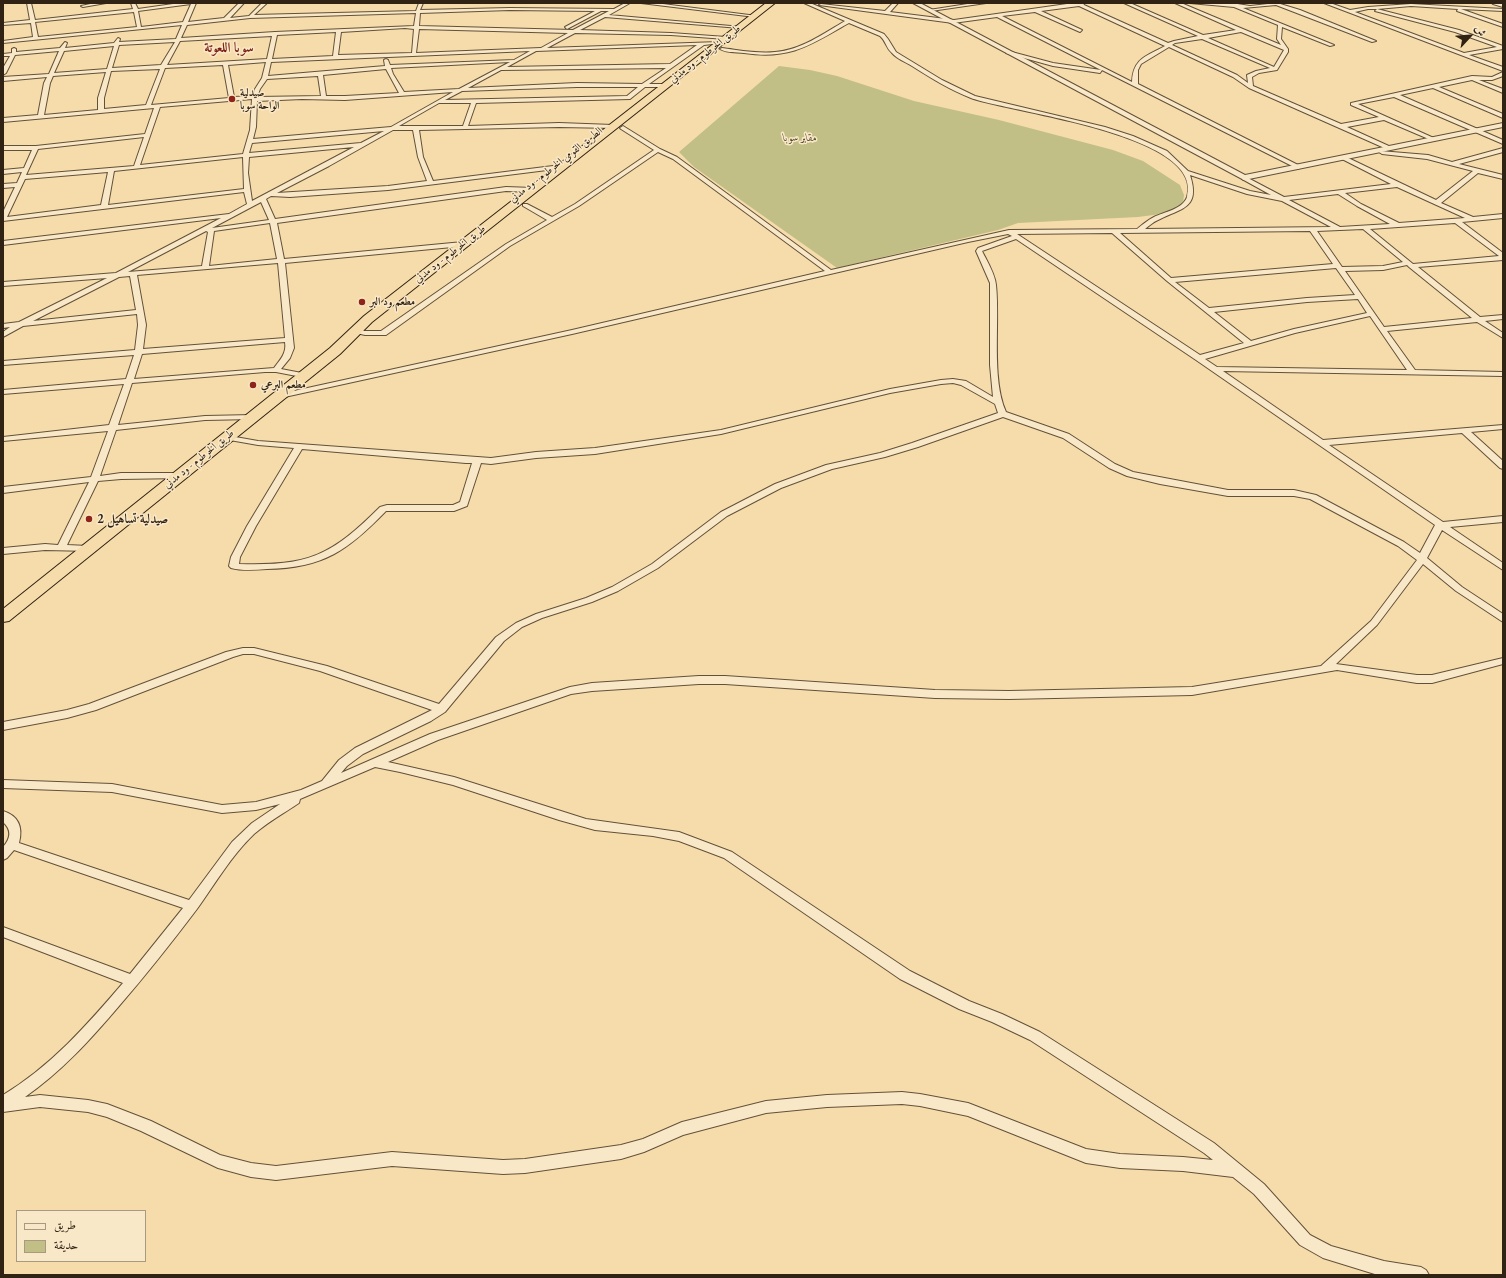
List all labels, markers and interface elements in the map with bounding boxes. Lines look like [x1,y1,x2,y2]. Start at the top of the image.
north arrow [1450,16,1490,56]
street label: طريق الخرطوم - ود مدني [667,22,743,86]
text: ش [1472,23,1489,39]
district label: سوبا اللعوتة [204,40,254,56]
place label: صيدلية الواحة سوبا [240,86,280,112]
marker: صيدلية الواحة سوبا [227,94,237,104]
street label: الطريق القومي الخرطوم - ود مدني [507,124,605,206]
park label: مقابر سوبا [783,131,817,145]
street label: طريق الخرطوم - ود مدني [412,222,488,286]
place label: مطعم ود البر [370,295,415,309]
marker: مطعم ود البر [357,297,367,307]
place label: مطعم البرعي [261,378,306,392]
marker: مطعم البرعي [248,380,258,390]
street label: طريق الخرطوم - ود مدني [161,427,237,491]
place label: صيدلية تساهيل 2 [97,511,168,527]
marker: صيدلية تساهيل 2 [84,514,94,524]
legend [16,1210,146,1262]
text: طريق [54,1217,76,1233]
text: حديقة [54,1237,78,1253]

